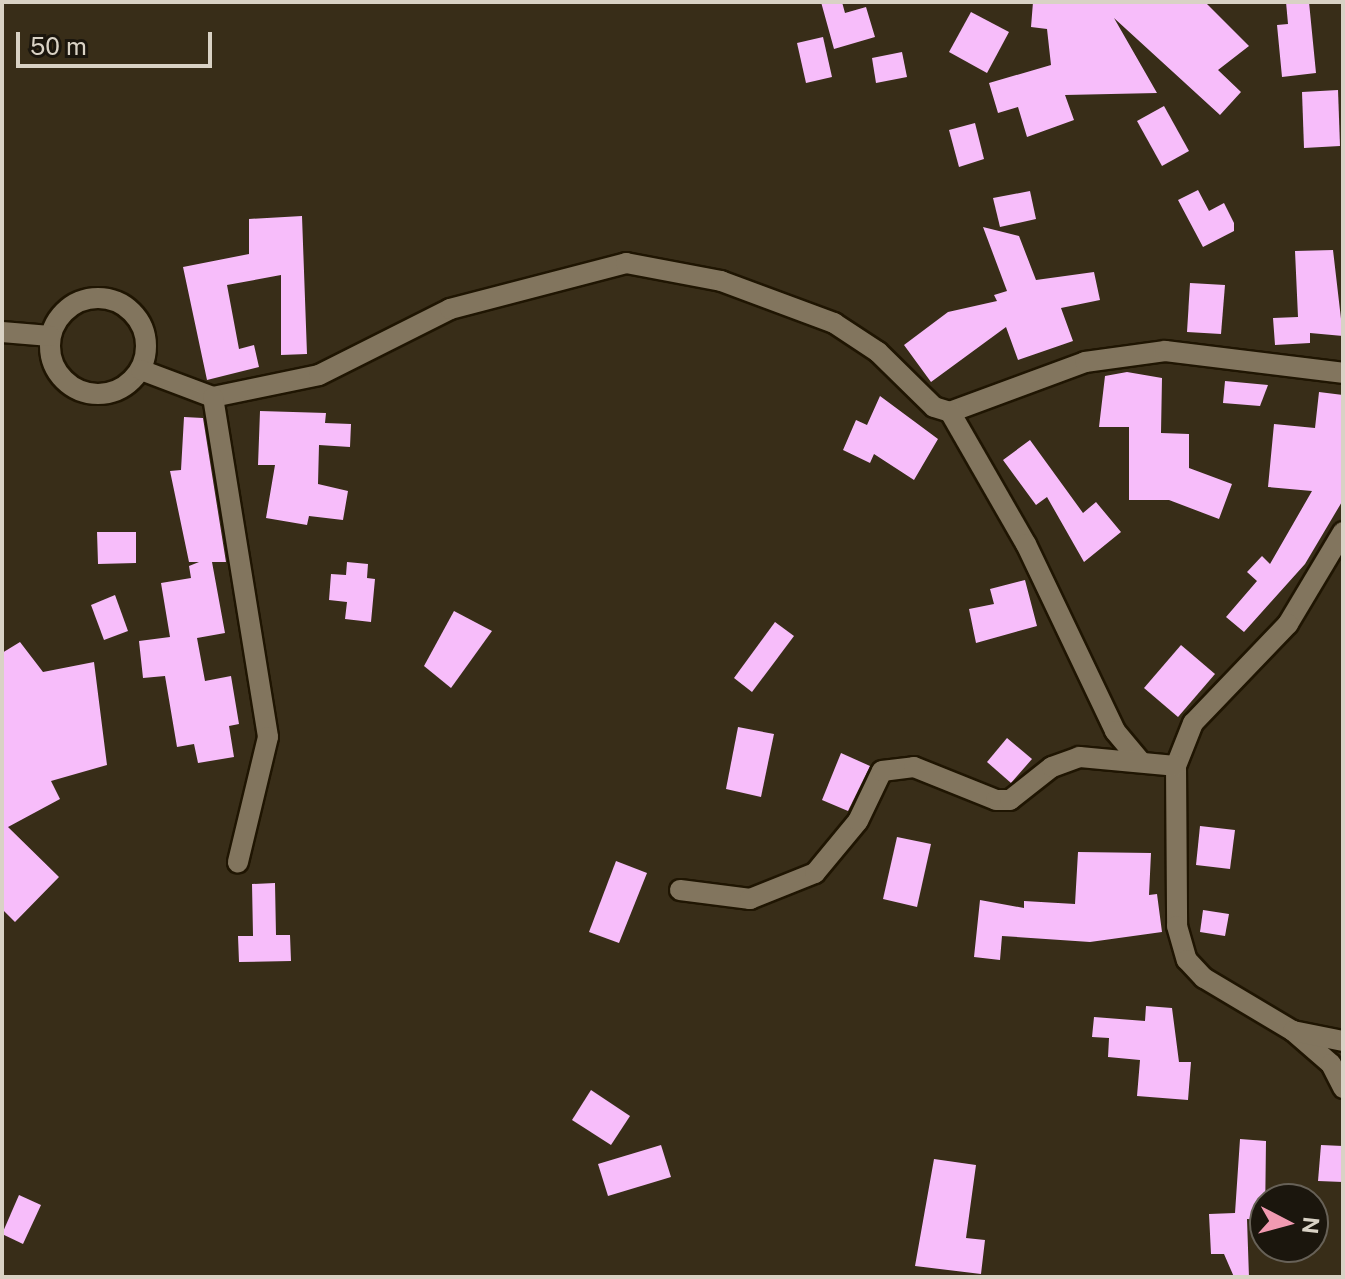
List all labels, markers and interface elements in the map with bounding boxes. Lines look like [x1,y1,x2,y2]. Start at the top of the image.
scale bar [20,16,216,66]
text: 50 m [30,32,87,60]
north arrow [1249,1183,1329,1263]
text: N [1297,1215,1325,1235]

